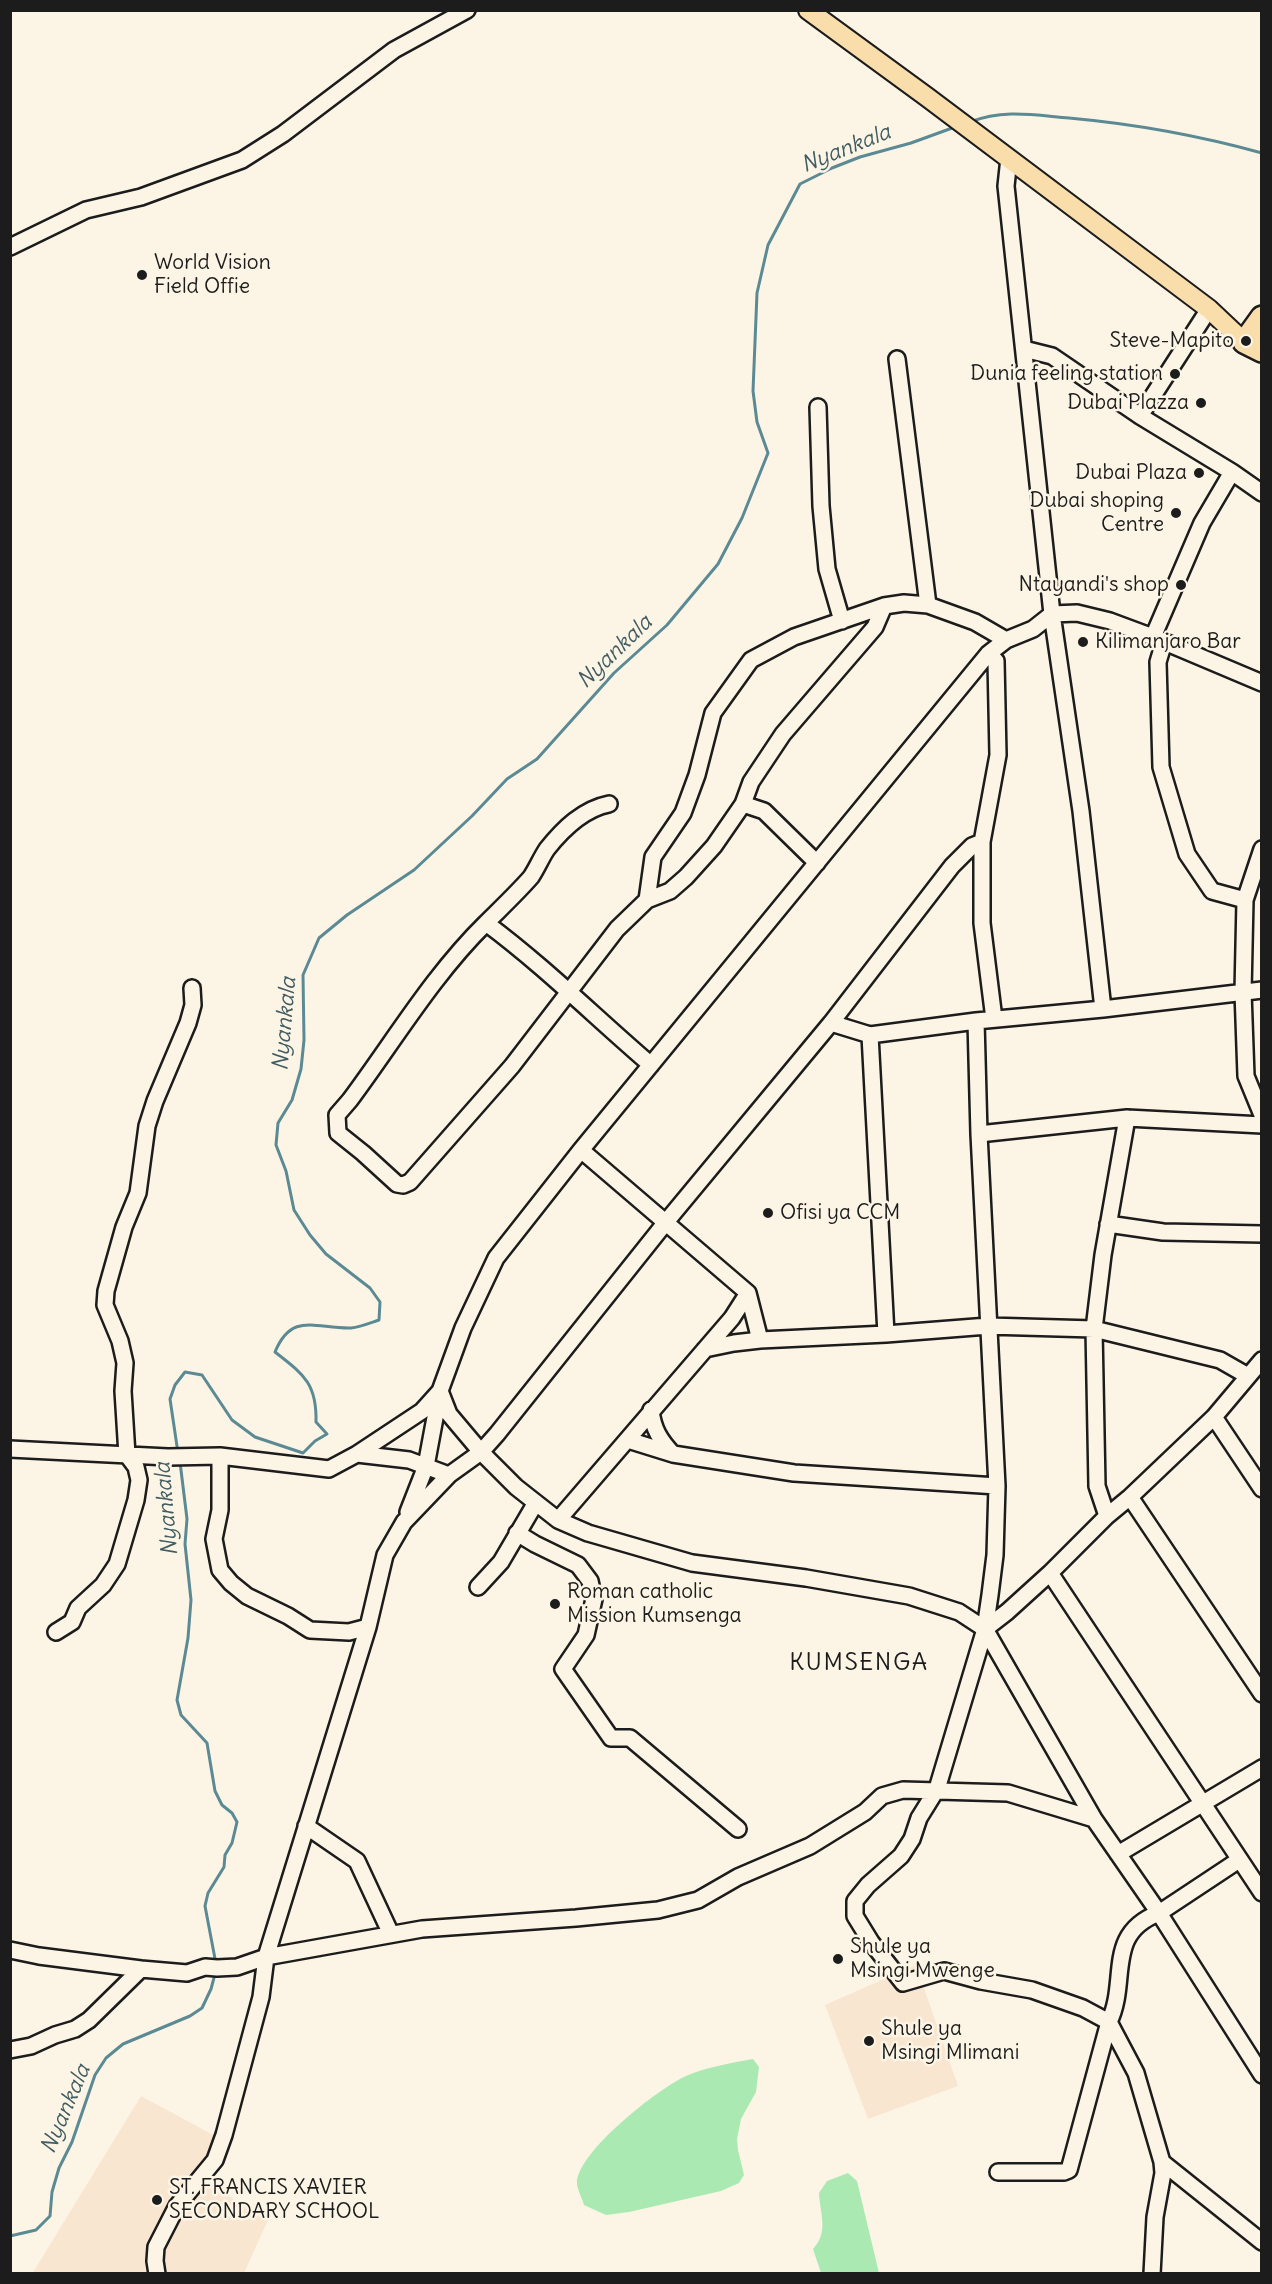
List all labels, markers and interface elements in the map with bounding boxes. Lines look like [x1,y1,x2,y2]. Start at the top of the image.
water label: Nyankala [797,119,895,179]
place label: World Vision Field Offie [154,250,271,300]
marker: World Vision Field Offie [135,268,149,282]
place label: Steve-Mapito [1110,328,1234,354]
marker: Steve-Mapito [1239,334,1253,348]
place label: Dunia feeling station [970,361,1163,387]
marker: Dunia feeling station [1168,367,1182,381]
place label: Dubai Plazza [1067,390,1189,416]
marker: Dubai Plazza [1194,396,1208,410]
place label: Dubai Plaza [1075,460,1187,486]
marker: Dubai Plaza [1192,466,1206,480]
place label: Dubai shoping Centre [1030,488,1164,538]
marker: Dubai shoping Centre [1169,506,1183,520]
place label: Ntayandi's shop [1019,572,1169,598]
marker: Ntayandi's shop [1174,578,1188,592]
water label: Nyankala [572,610,658,694]
place label: Kilimanjaro Bar [1095,629,1241,655]
marker: Kilimanjaro Bar [1076,635,1090,649]
water label: Nyankala [268,976,302,1072]
place label: Ofisi ya CCM [780,1200,900,1226]
marker: Ofisi ya CCM [761,1206,775,1220]
water label: Nyankala [150,1461,184,1557]
place label: Roman catholic Mission Kumsenga [567,1579,742,1629]
marker: Roman catholic Mission Kumsenga [548,1597,562,1611]
district label: KUMSENGA [789,1649,929,1677]
place label: Shule ya Msingi Mwenge [850,1934,995,1984]
marker: Shule ya Msingi Mwenge [831,1952,845,1966]
place label: Shule ya Msingi Mlimani [881,2016,1019,2066]
marker: Shule ya Msingi Mlimani [862,2034,876,2048]
water label: Nyankala [35,2061,97,2157]
place label: ST. FRANCIS XAVIER SECONDARY SCHOOL [169,2175,379,2225]
marker: ST. FRANCIS XAVIER SECONDARY SCHOOL [150,2193,164,2207]

